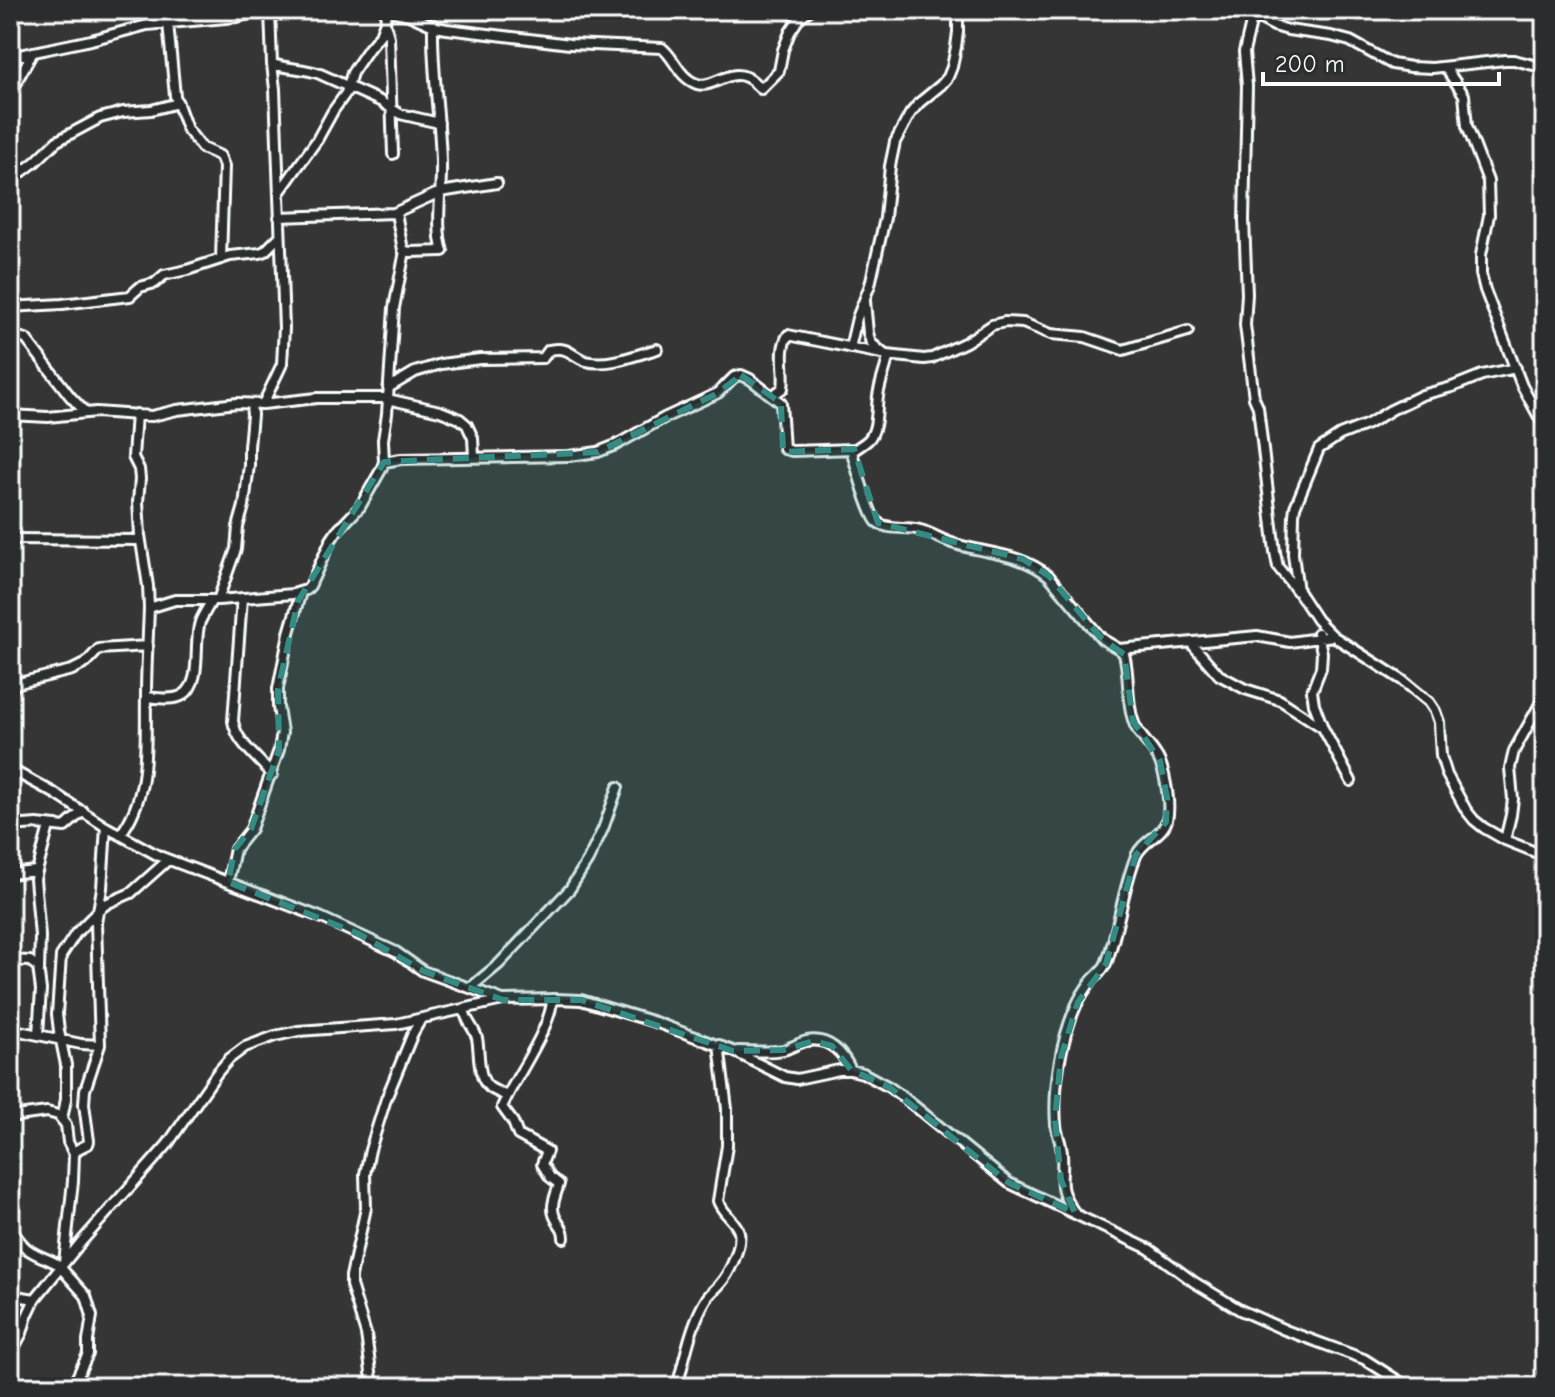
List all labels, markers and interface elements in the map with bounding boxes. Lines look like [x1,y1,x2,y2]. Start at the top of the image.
scale bar [1263,36,1499,86]
text: 200 m [1275,50,1345,78]

